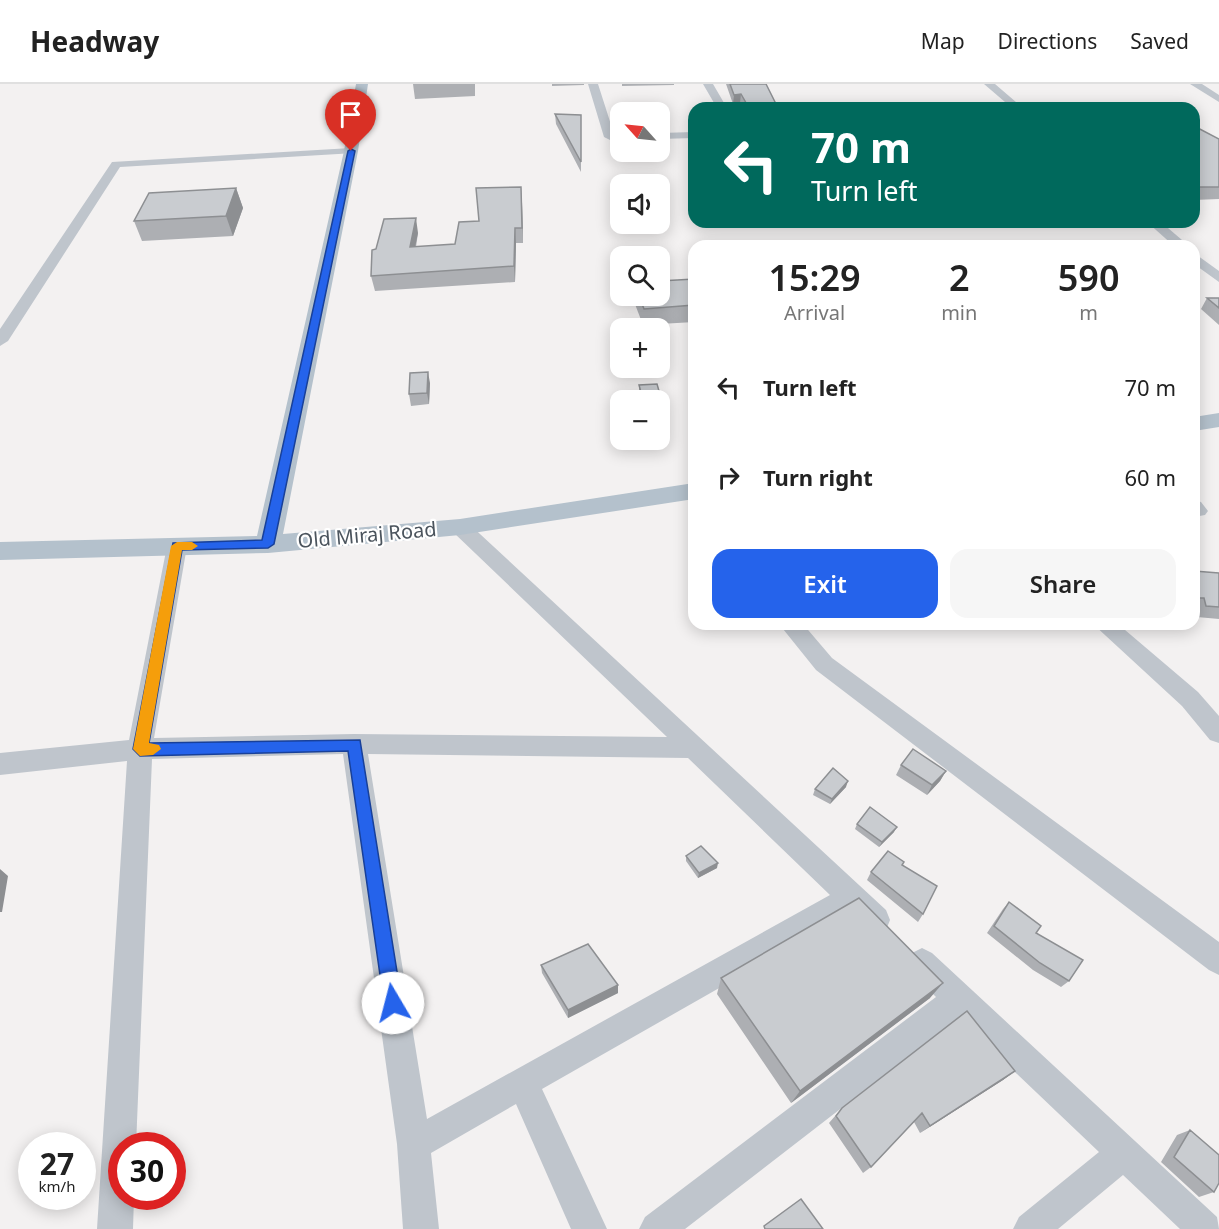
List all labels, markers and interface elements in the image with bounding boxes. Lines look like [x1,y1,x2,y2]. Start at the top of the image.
text: Headway [30,22,159,60]
text: Map [921,27,965,55]
text: Directions [998,27,1097,55]
text: Saved [1130,27,1189,55]
pin [325,89,376,151]
icon: arrive [334,98,367,131]
north arrow [610,102,670,162]
map controls [610,102,670,450]
text: 70 m [811,118,911,175]
icon: left [712,126,790,204]
text: Turn left [811,172,917,209]
button: sound [610,174,670,234]
button: search [610,246,670,306]
text: 15:29 [768,253,861,302]
text: 2 [949,253,970,302]
text: 590 [1058,253,1120,302]
text: Arrival [784,299,845,326]
text: min [941,299,977,326]
text: m [1079,299,1098,326]
button: + [610,318,670,378]
icon: left [712,371,745,404]
text: Turn left [763,372,857,402]
text: 70 m [1125,372,1176,402]
button: − [610,390,670,450]
icon: right [712,461,745,494]
text: Turn right [763,462,873,492]
text: 60 m [1125,462,1176,492]
street label: Old Miraj Road [296,515,437,554]
button: Exit [712,549,938,618]
button: Share [950,549,1176,618]
position arrow [361,971,425,1035]
speed limit sign: 30 [108,1132,186,1210]
text: 27 [40,1143,74,1184]
text: km/h [39,1176,75,1196]

